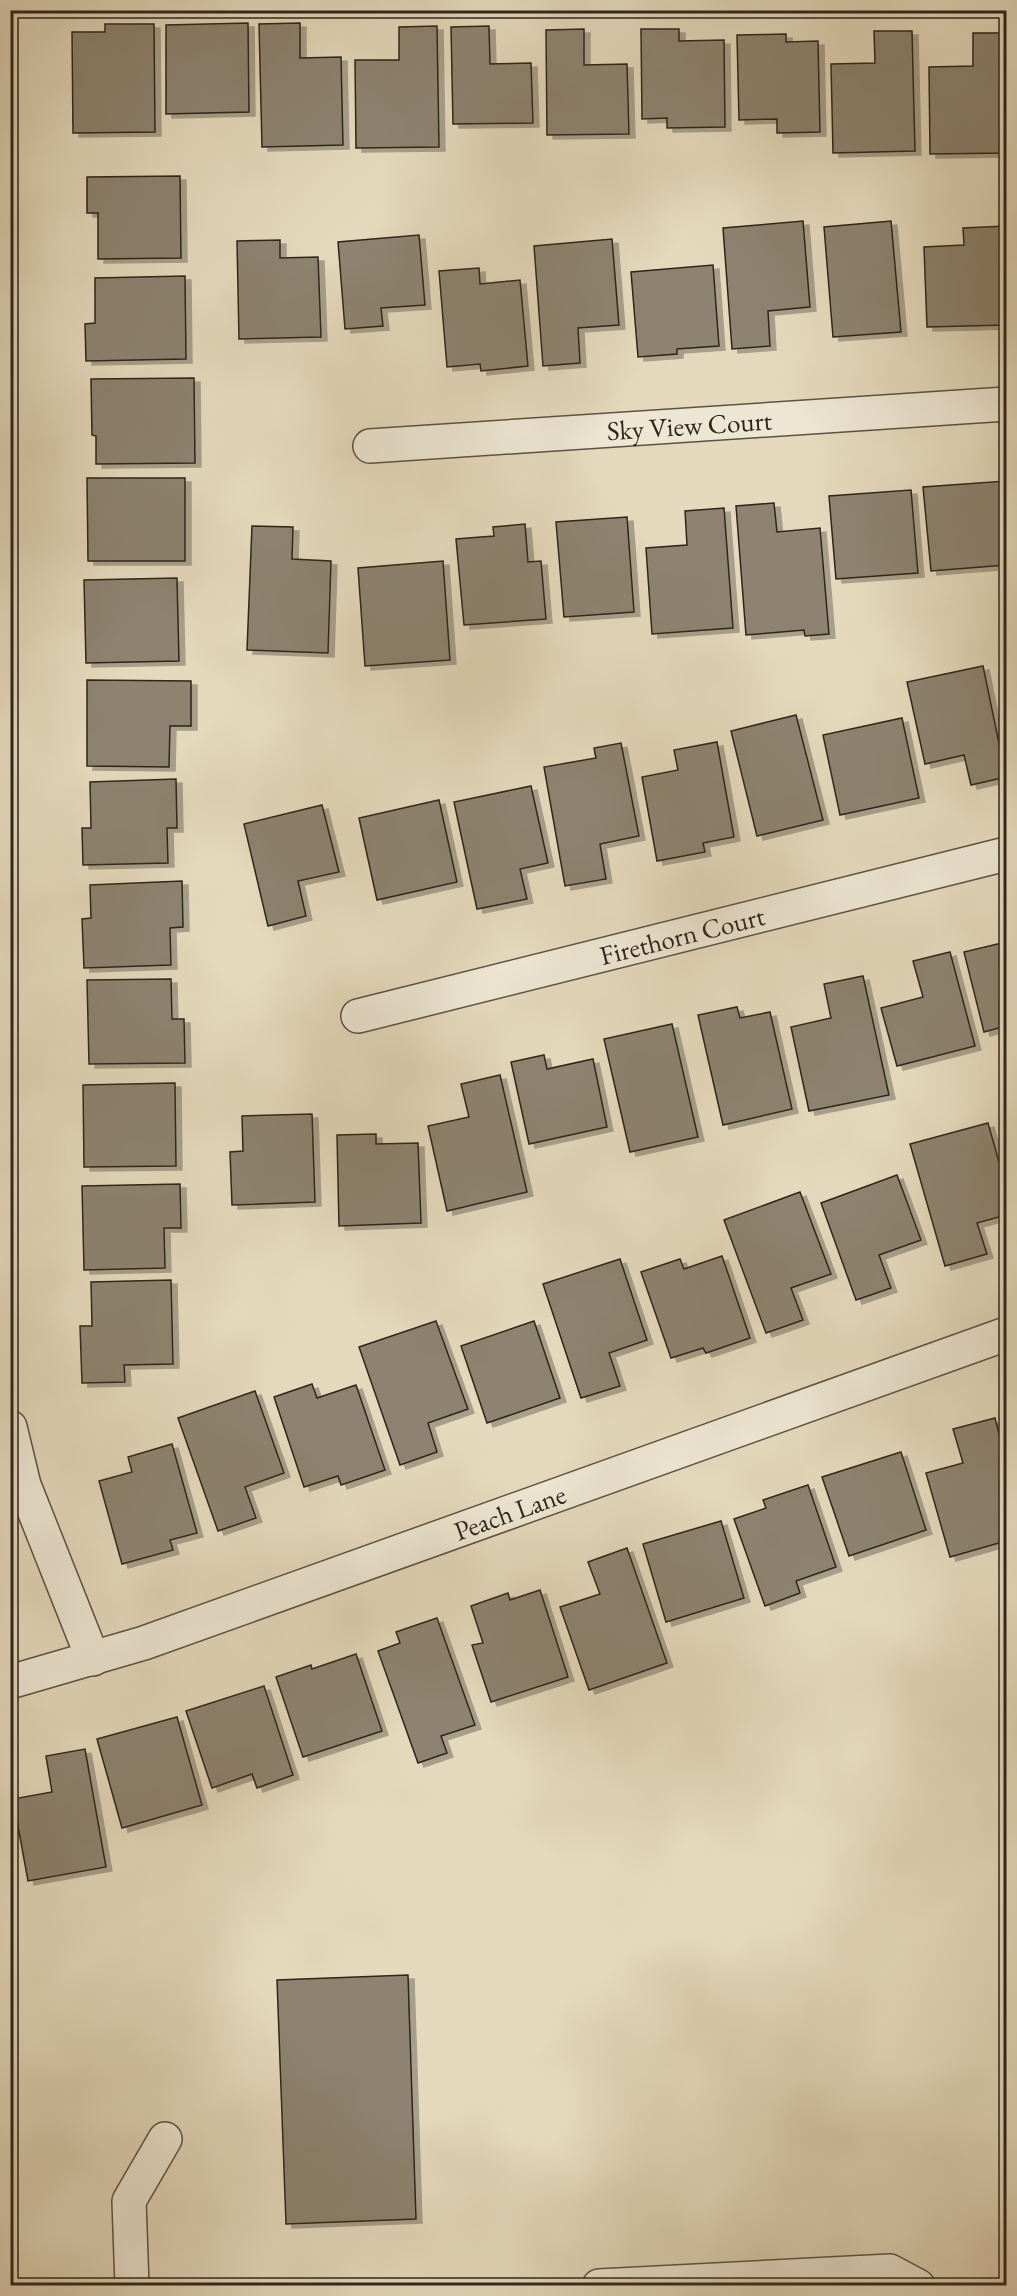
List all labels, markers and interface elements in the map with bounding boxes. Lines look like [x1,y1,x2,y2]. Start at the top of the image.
street label: Sky View Court [606,402,774,448]
street label: Firethorn Court [596,897,769,972]
street label: Peach Lane [449,1476,570,1548]

